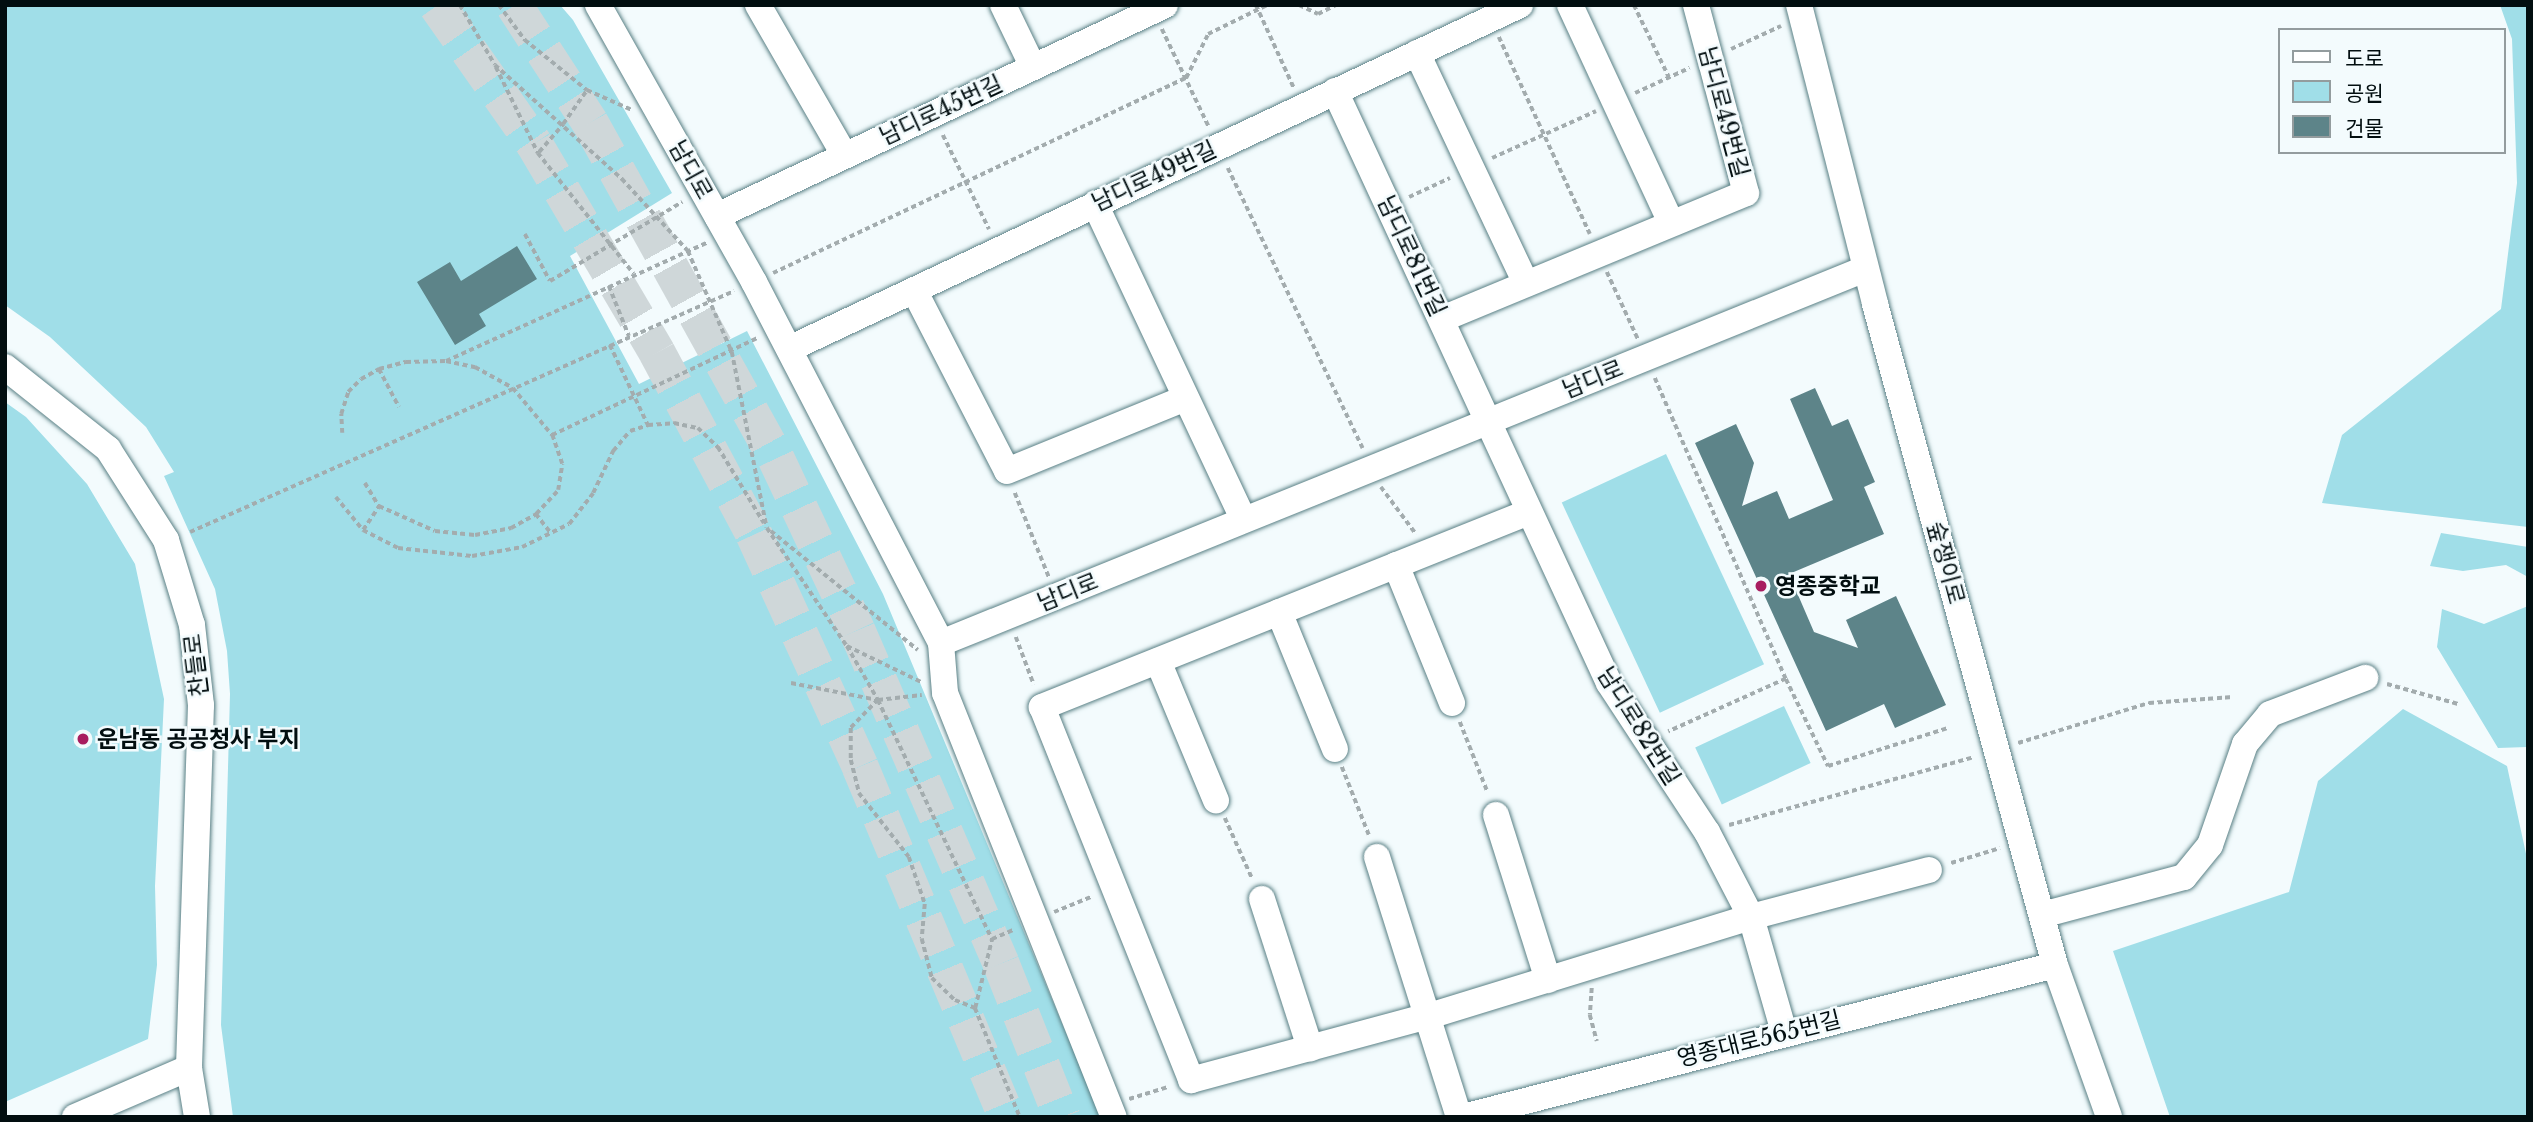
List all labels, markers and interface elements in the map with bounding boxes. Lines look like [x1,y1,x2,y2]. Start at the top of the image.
legend [2278,28,2505,154]
street label: 남디로49번길 [1693,44,1755,180]
text: 도로 [2345,46,2384,72]
street label: 남디로45번길 [875,70,1007,150]
text: 공원 [2345,81,2384,107]
text: 건물 [2345,116,2384,142]
street label: 남디로49번길 [1087,135,1221,217]
street label: 남디로 [664,136,718,204]
street label: 남디로81번길 [1372,191,1452,321]
street label: 남디로 [1558,354,1628,404]
street label: 숲쟁이로 [1922,519,1970,607]
street label: 남디로 [1033,567,1103,617]
place label: 영종중학교 [1775,572,1881,600]
marker: 영종중학교 [1753,578,1769,594]
street label: 찬들로 [178,632,214,698]
street label: 남디로82번길 [1592,662,1686,790]
place label: 운남동 공공청사 부지 [97,725,300,753]
marker: 운남동 공공청사 부지 [75,731,91,747]
street label: 영종대로565번길 [1674,1005,1844,1073]

